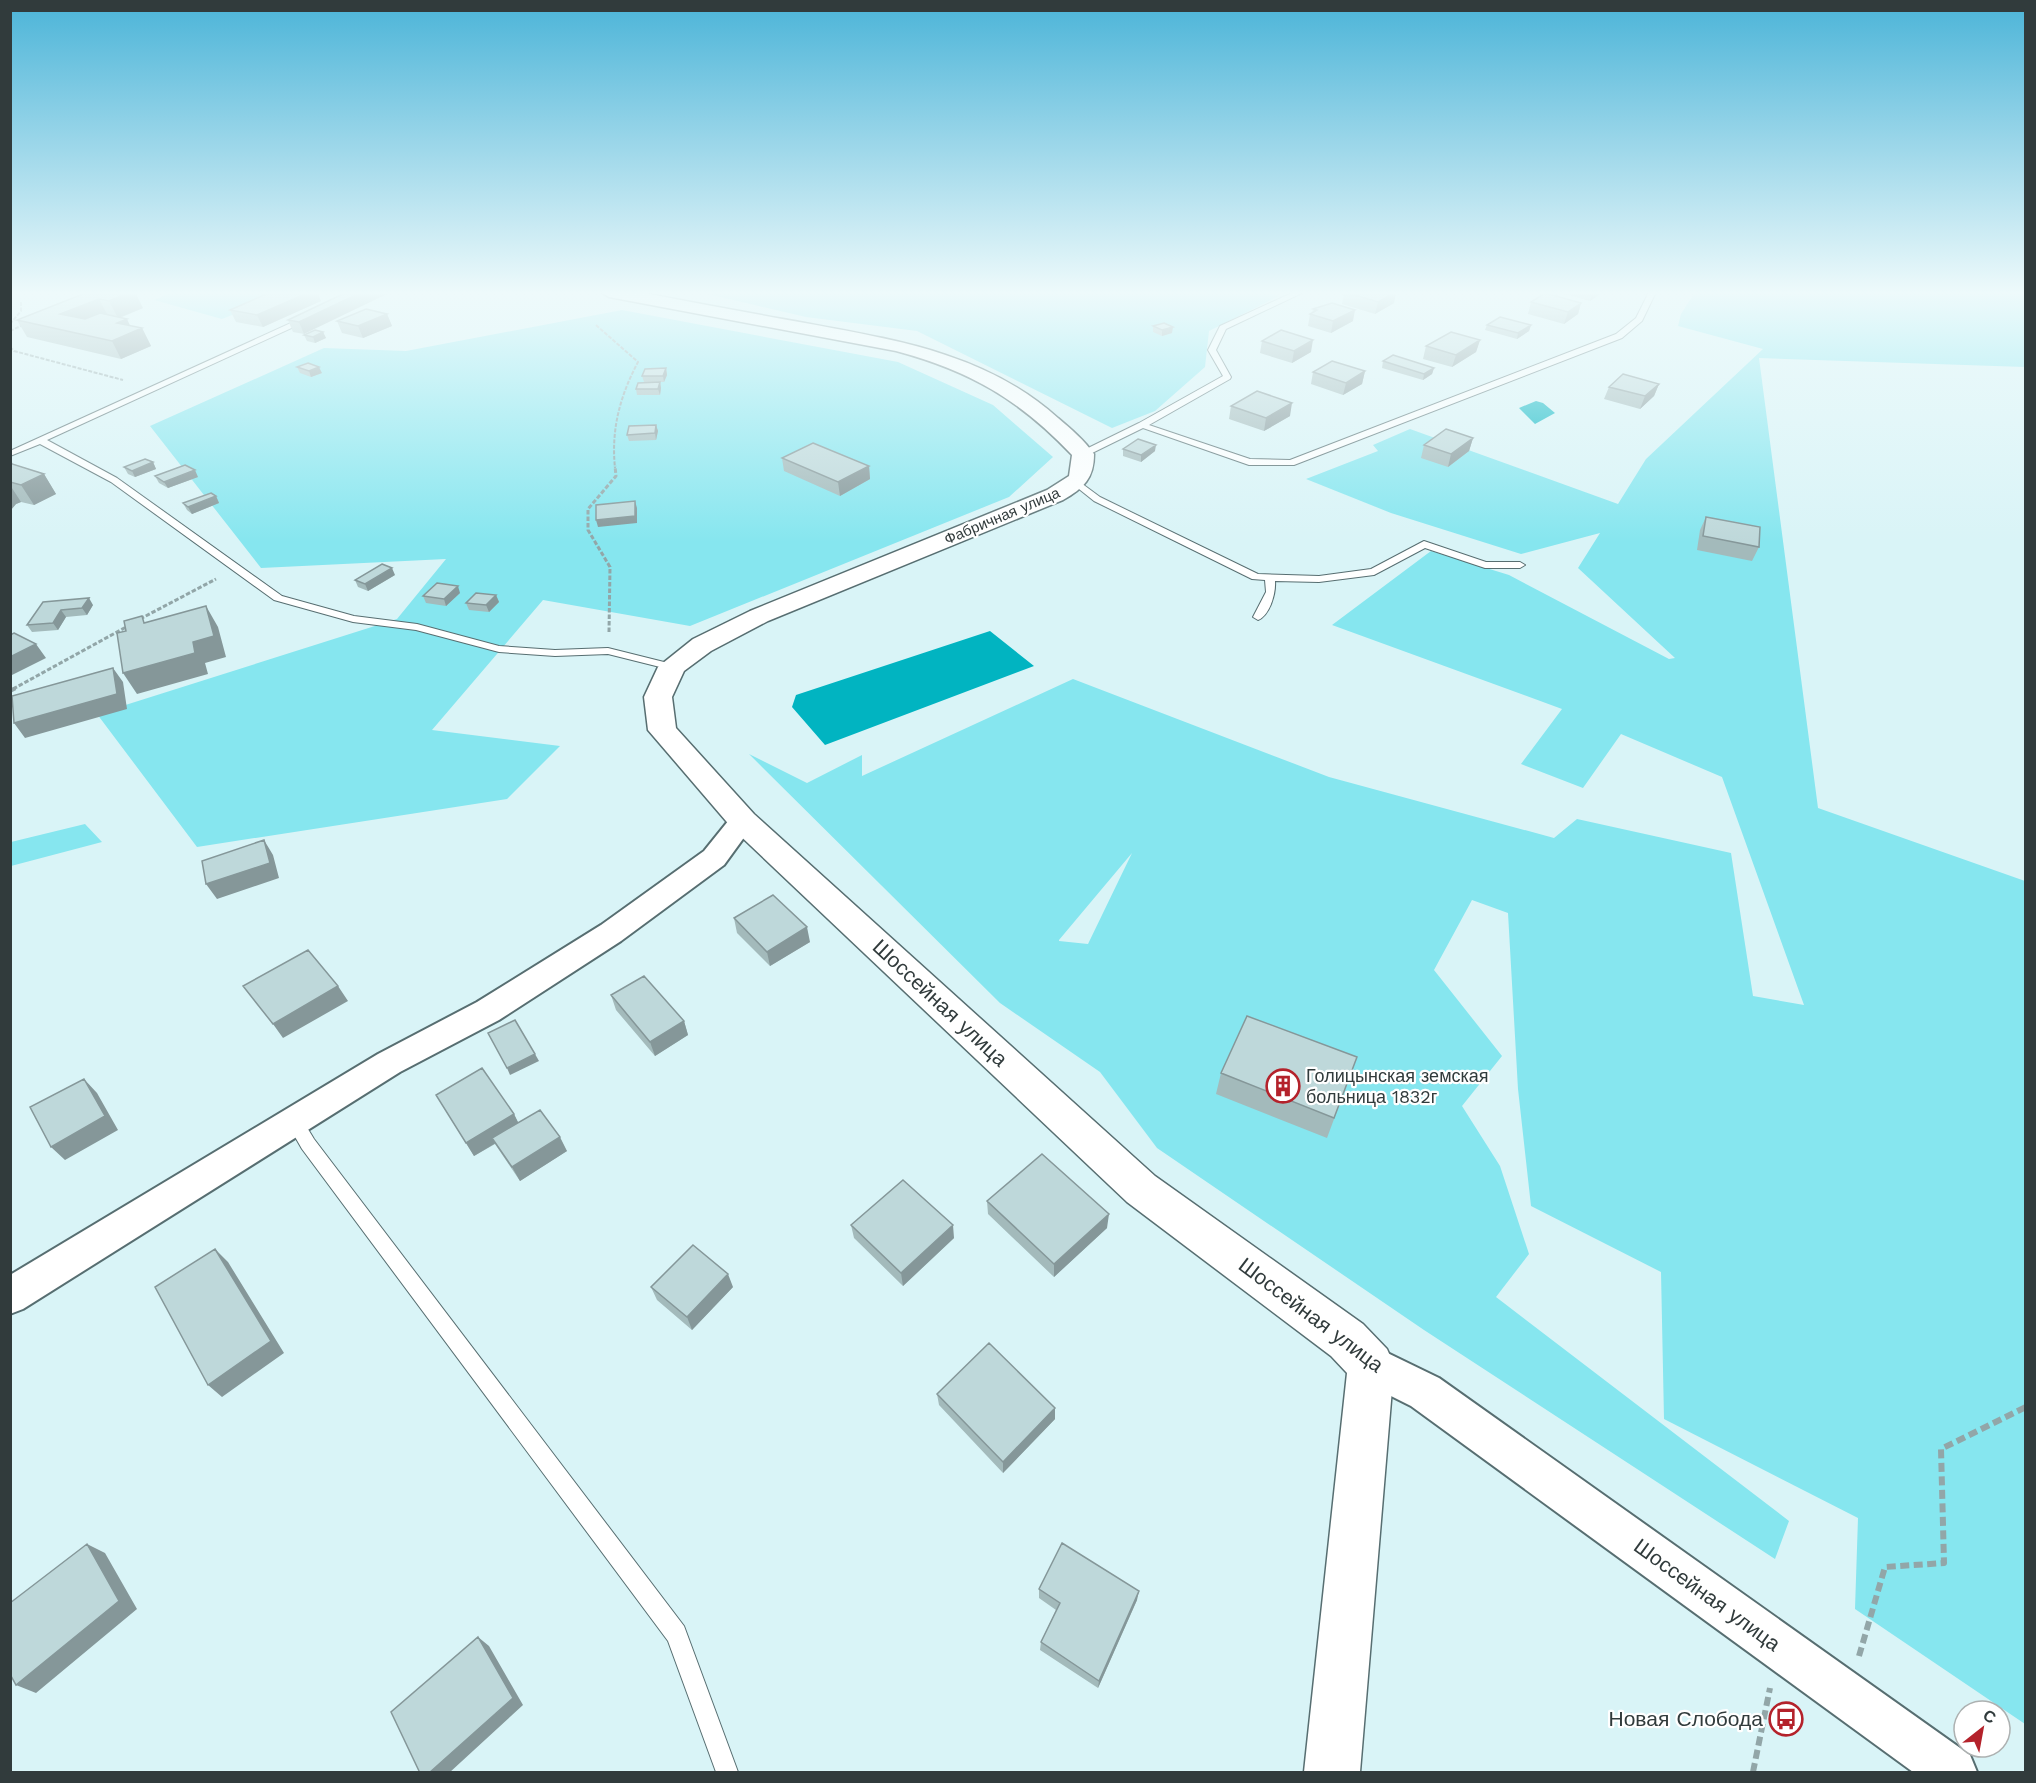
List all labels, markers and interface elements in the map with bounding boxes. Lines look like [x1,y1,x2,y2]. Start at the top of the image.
street label: Фабричная улица [941,483,1063,549]
street label: Шоссейная улица [868,934,1013,1072]
place label: Голицынская земская больница 1832г [1306,1065,1489,1107]
building icon: Голицынская земская больница 1832г [1265,1068,1301,1104]
street label: Шоссейная улица [1234,1252,1389,1377]
street label: Шоссейная улица [1629,1533,1786,1656]
north arrow [1952,1699,2012,1759]
bus stop icon: Новая Слобода [1768,1701,1804,1737]
text: С [1980,1705,2000,1728]
place label: Новая Слобода [1609,1706,1763,1731]

